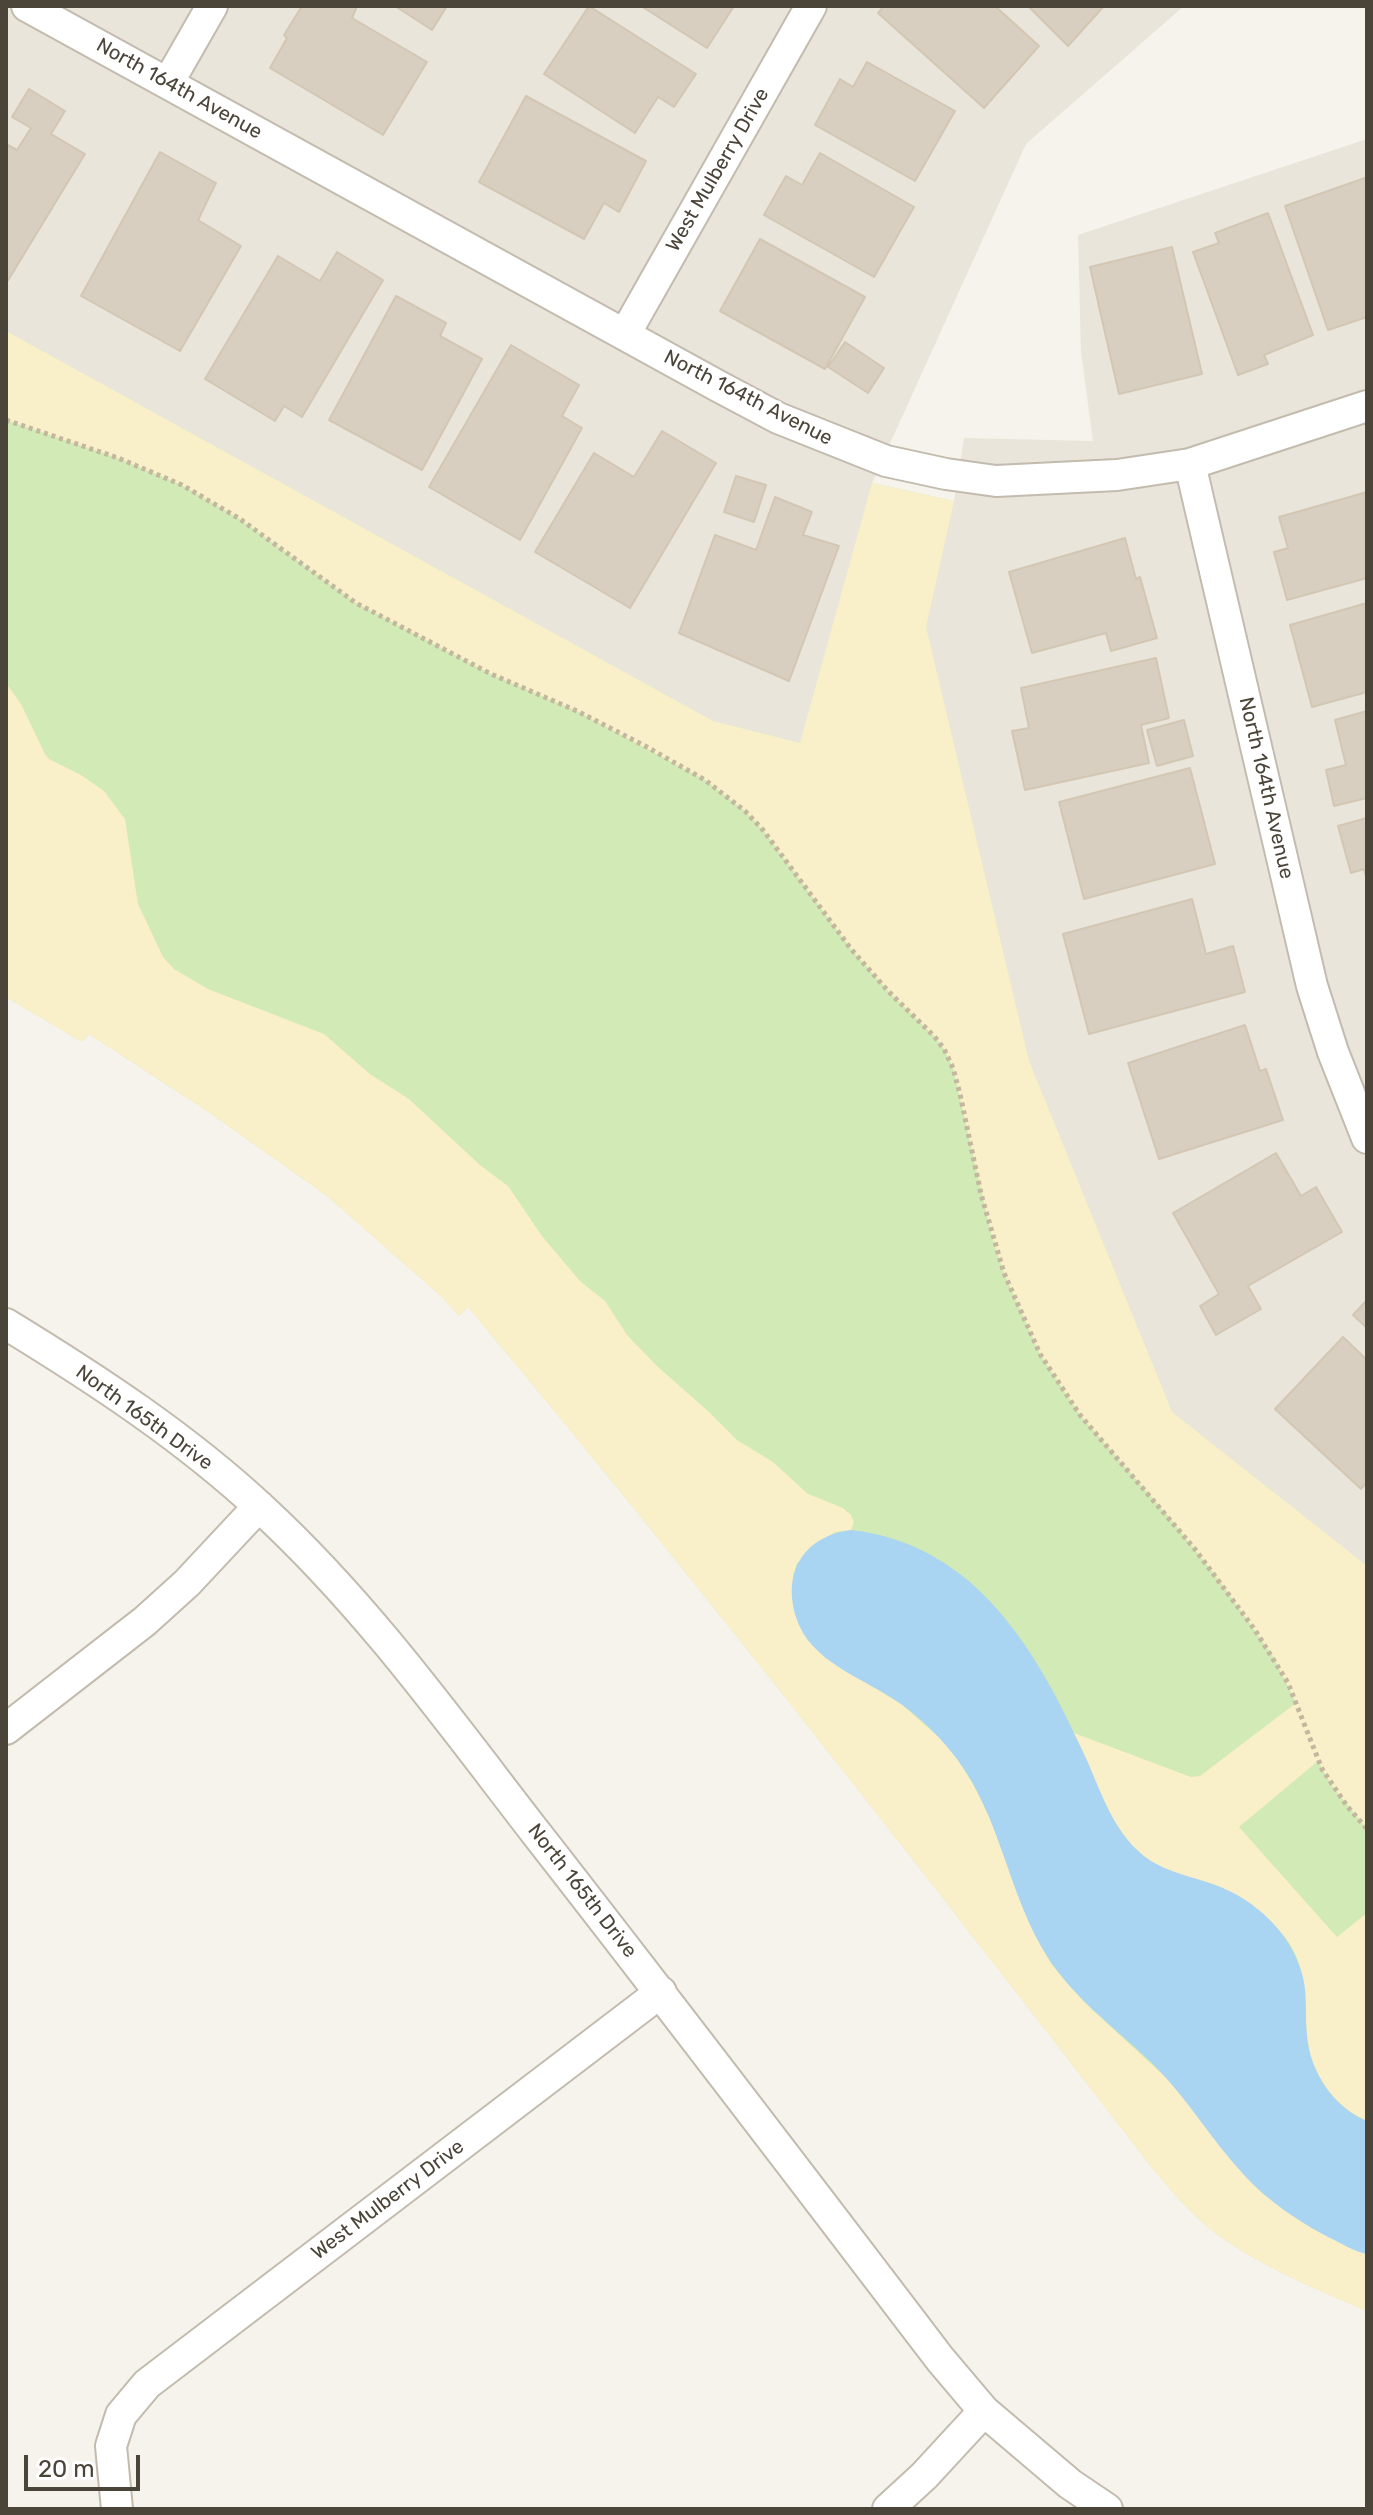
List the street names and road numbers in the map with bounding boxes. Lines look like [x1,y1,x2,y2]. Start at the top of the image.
street label: North 164th Avenue [92,33,266,145]
street label: West Mulberry Drive [661,84,775,256]
street label: North 164th Avenue [660,345,836,451]
street label: North 164th Avenue [1233,695,1299,881]
street label: North 165th Drive [71,1360,217,1476]
street label: North 165th Drive [522,1819,642,1963]
street label: West Mulberry Drive [307,2135,469,2265]

